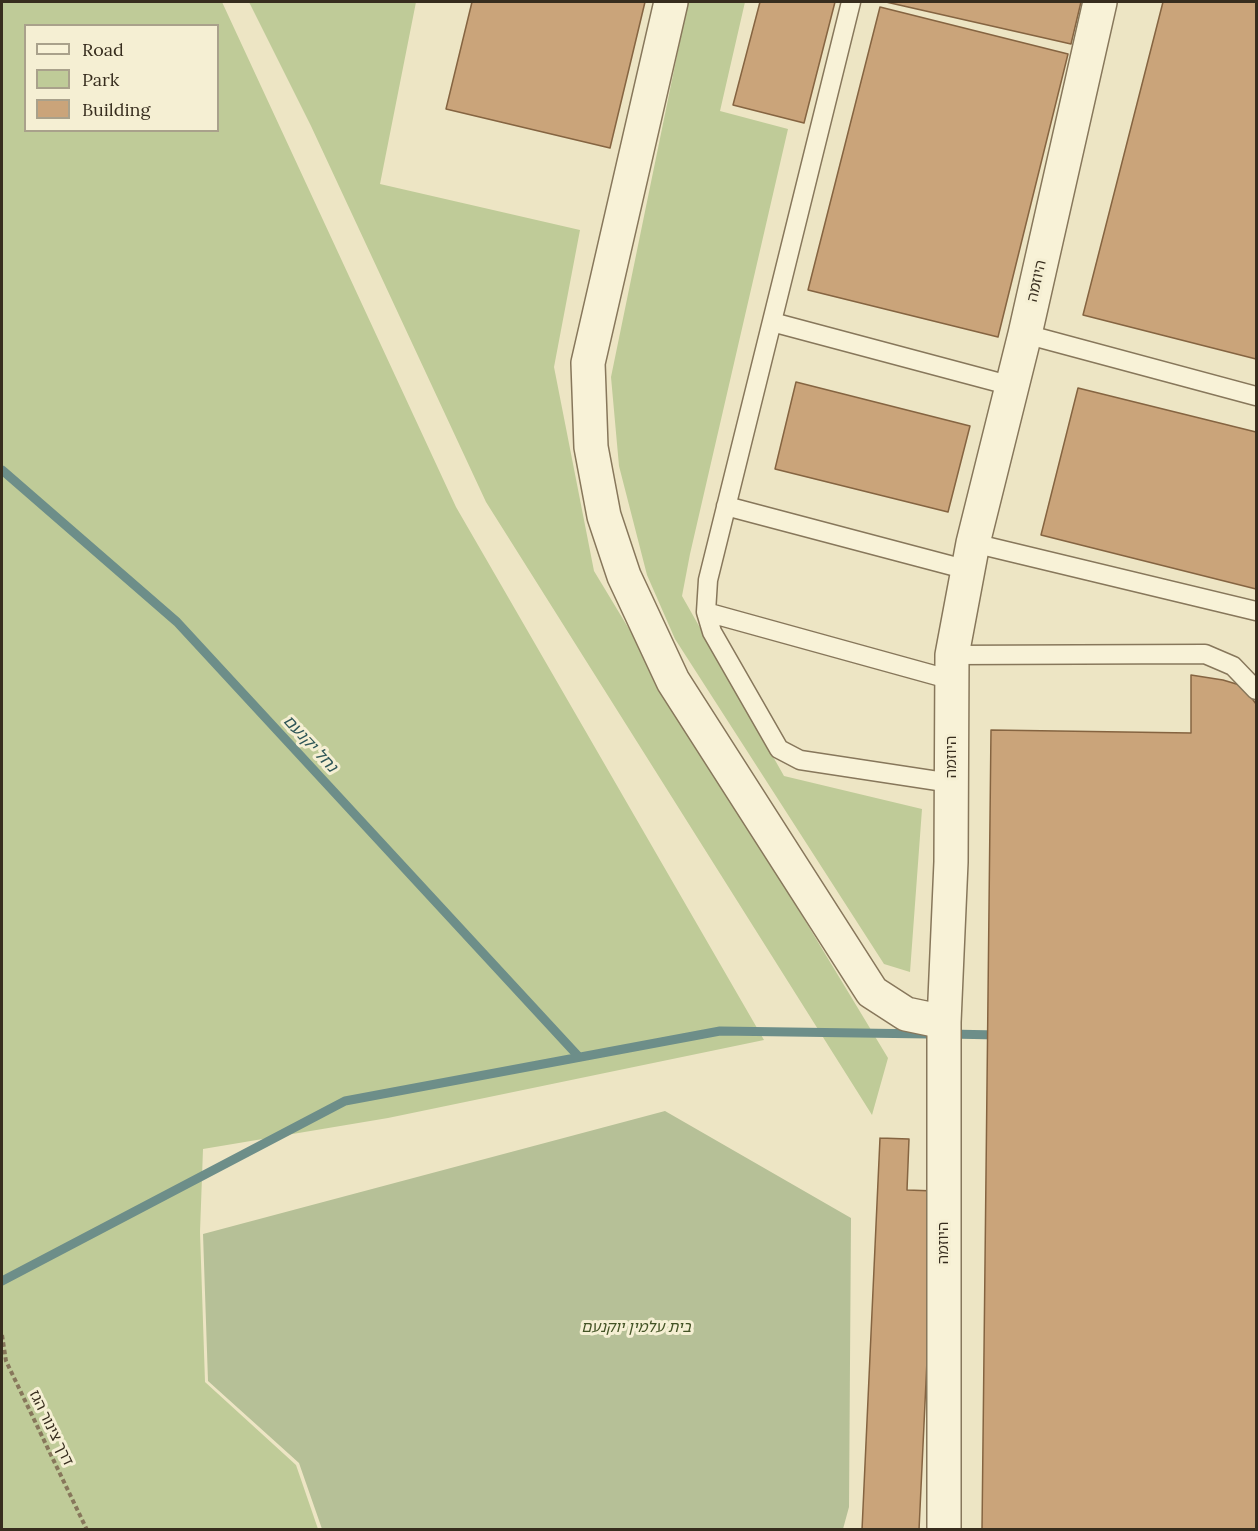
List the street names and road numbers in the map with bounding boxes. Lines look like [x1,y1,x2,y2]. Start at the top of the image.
street label: היוזמה [1023,258,1051,304]
street label: היוזמה [943,736,961,778]
street label: היוזמה [935,1222,953,1264]
street label: דרך צינור הגז [25,1387,77,1469]

